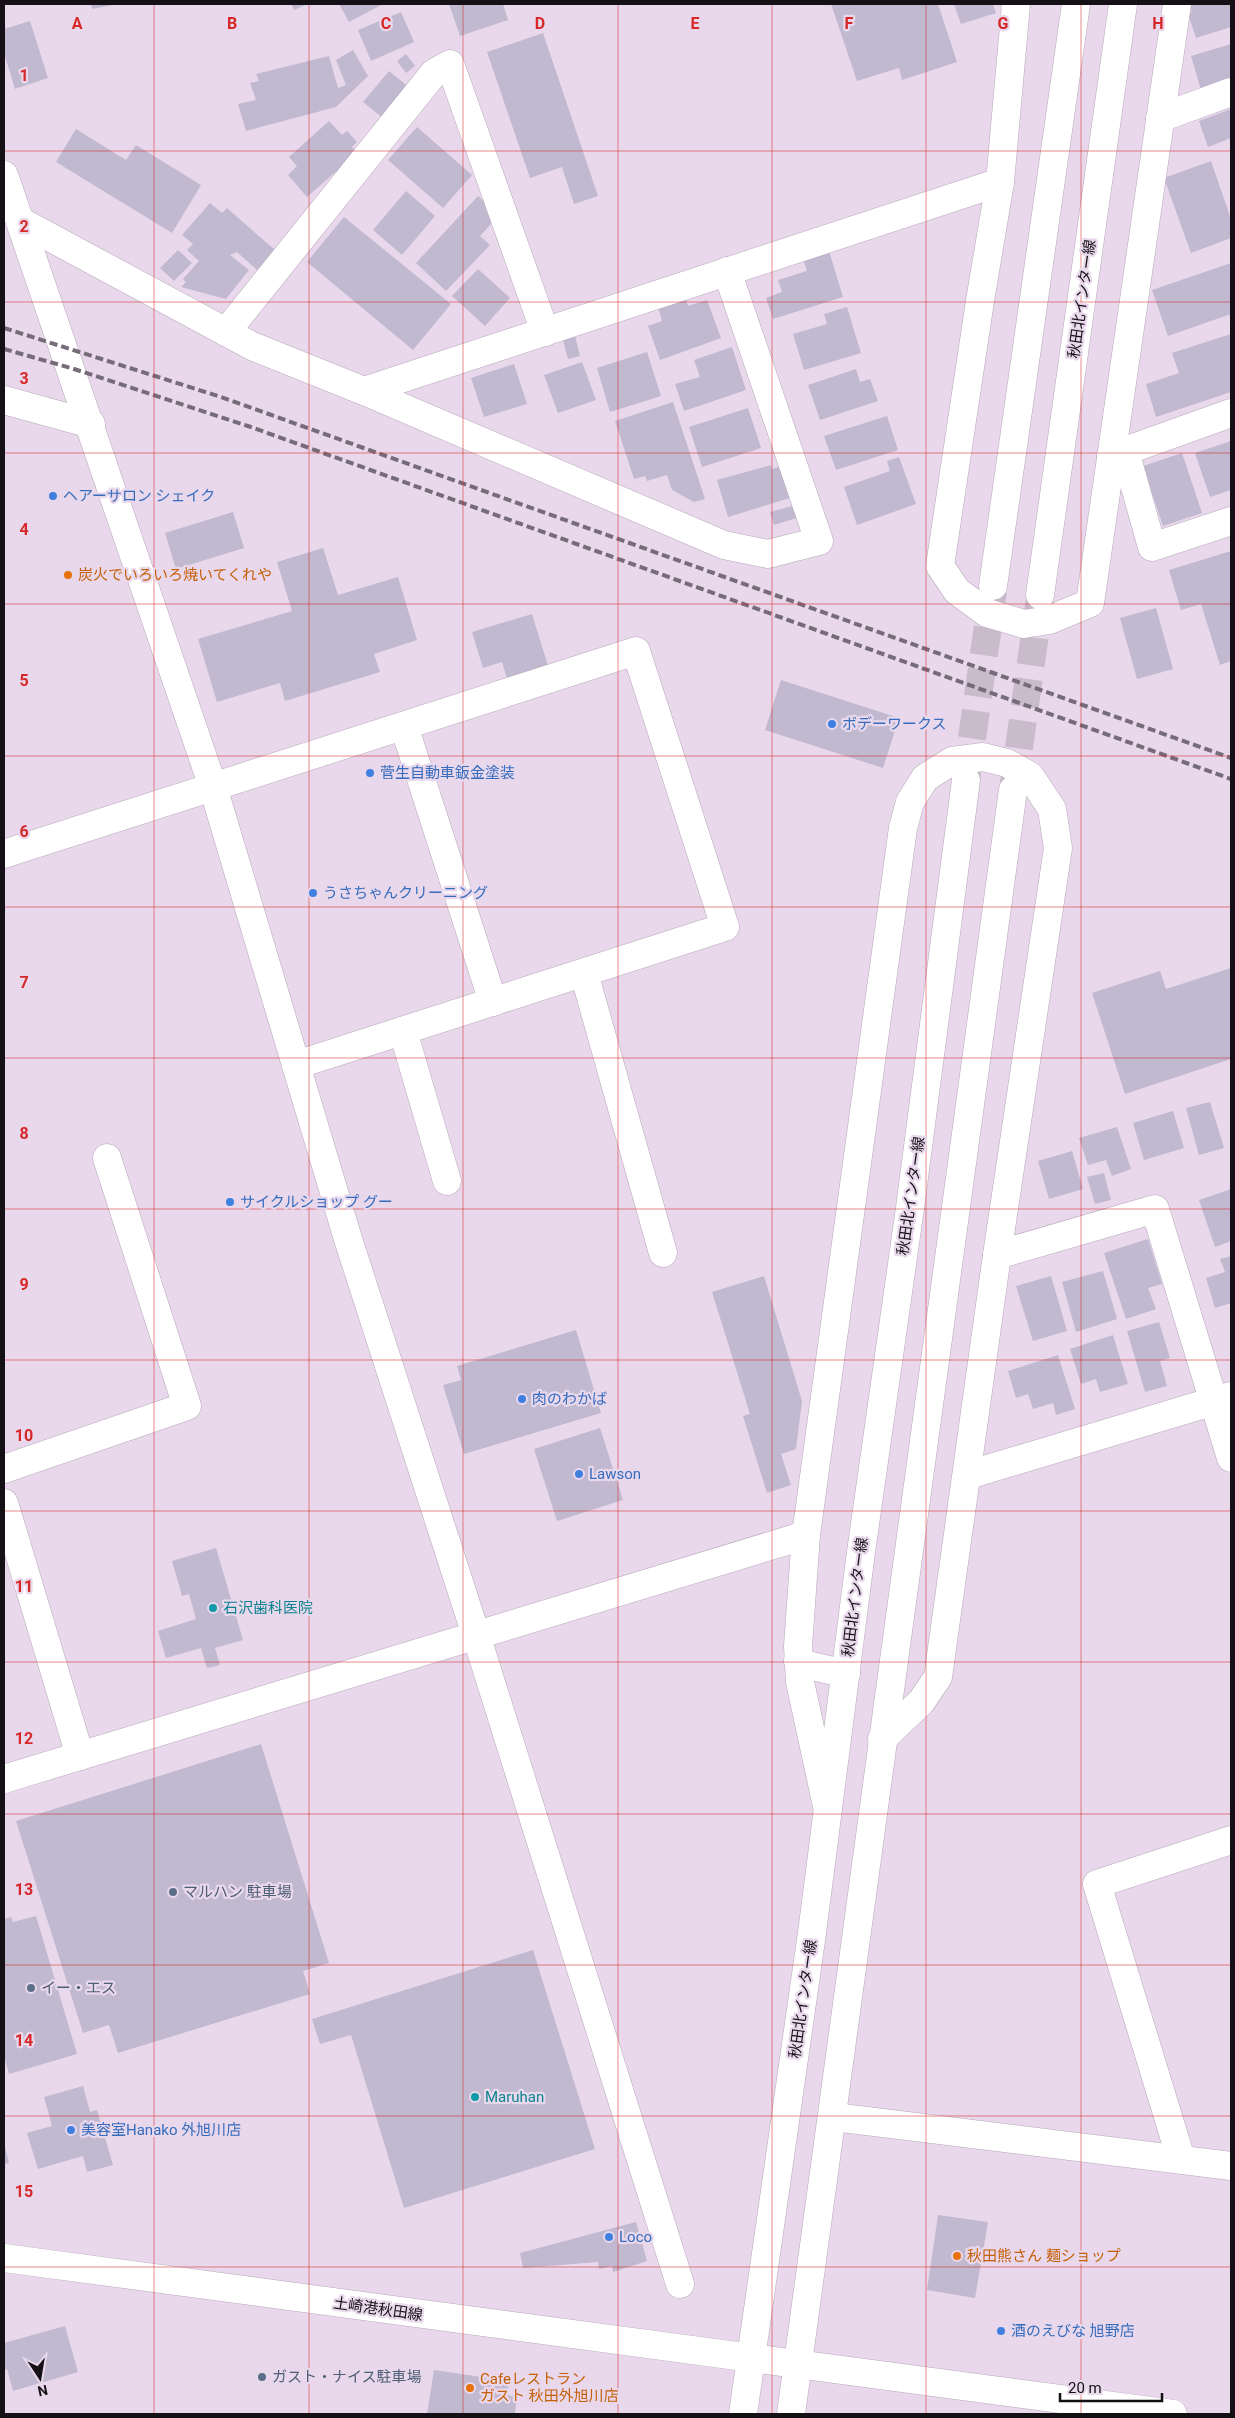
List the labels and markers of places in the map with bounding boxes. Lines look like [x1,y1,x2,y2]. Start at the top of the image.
place label: ヘアーサロン シェイク [63,487,215,505]
marker: ヘアーサロン シェイク [47,490,59,502]
place label: 炭火でいろいろ焼いてくれや [78,566,272,584]
marker: 炭火でいろいろ焼いてくれや [62,569,74,581]
place label: ボデーワークス [842,715,947,733]
marker: ボデーワークス [826,718,838,730]
place label: 菅生自動車鈑金塗装 [380,764,515,782]
marker: 菅生自動車鈑金塗装 [364,767,376,779]
place label: うさちゃんクリーニング [323,884,488,902]
marker: うさちゃんクリーニング [307,887,319,899]
place label: サイクルショップ グー [240,1193,393,1211]
marker: サイクルショップ グー [224,1196,236,1208]
place label: 肉のわかば [532,1390,607,1408]
marker: 肉のわかば [516,1393,528,1405]
place label: Lawson [589,1465,641,1483]
marker: Lawson [573,1468,585,1480]
place label: 石沢歯科医院 [223,1599,313,1617]
marker: 石沢歯科医院 [207,1602,219,1614]
place label: マルハン 駐車場 [183,1883,292,1901]
marker: マルハン 駐車場 [167,1886,179,1898]
place label: イー・エス [41,1979,116,1997]
marker: イー・エス [25,1982,37,1994]
place label: Maruhan [485,2088,544,2106]
marker: Maruhan [469,2091,481,2103]
place label: 美容室Hanako 外旭川店 [81,2121,241,2139]
marker: 美容室Hanako 外旭川店 [65,2124,77,2136]
place label: Loco [619,2228,652,2246]
marker: Loco [603,2231,615,2243]
place label: 秋田熊さん 麺ショップ [967,2247,1121,2265]
marker: 秋田熊さん 麺ショップ [951,2250,963,2262]
place label: 酒のえびな 旭野店 [1011,2322,1135,2340]
marker: 酒のえびな 旭野店 [995,2325,1007,2337]
place label: ガスト・ナイス駐車場 [272,2368,422,2386]
place label: Cafeレストラン ガスト 秋田外旭川店 [480,2370,619,2405]
marker: ガスト・ナイス駐車場 [256,2371,268,2383]
marker: Cafeレストラン ガスト 秋田外旭川店 [464,2382,476,2394]

